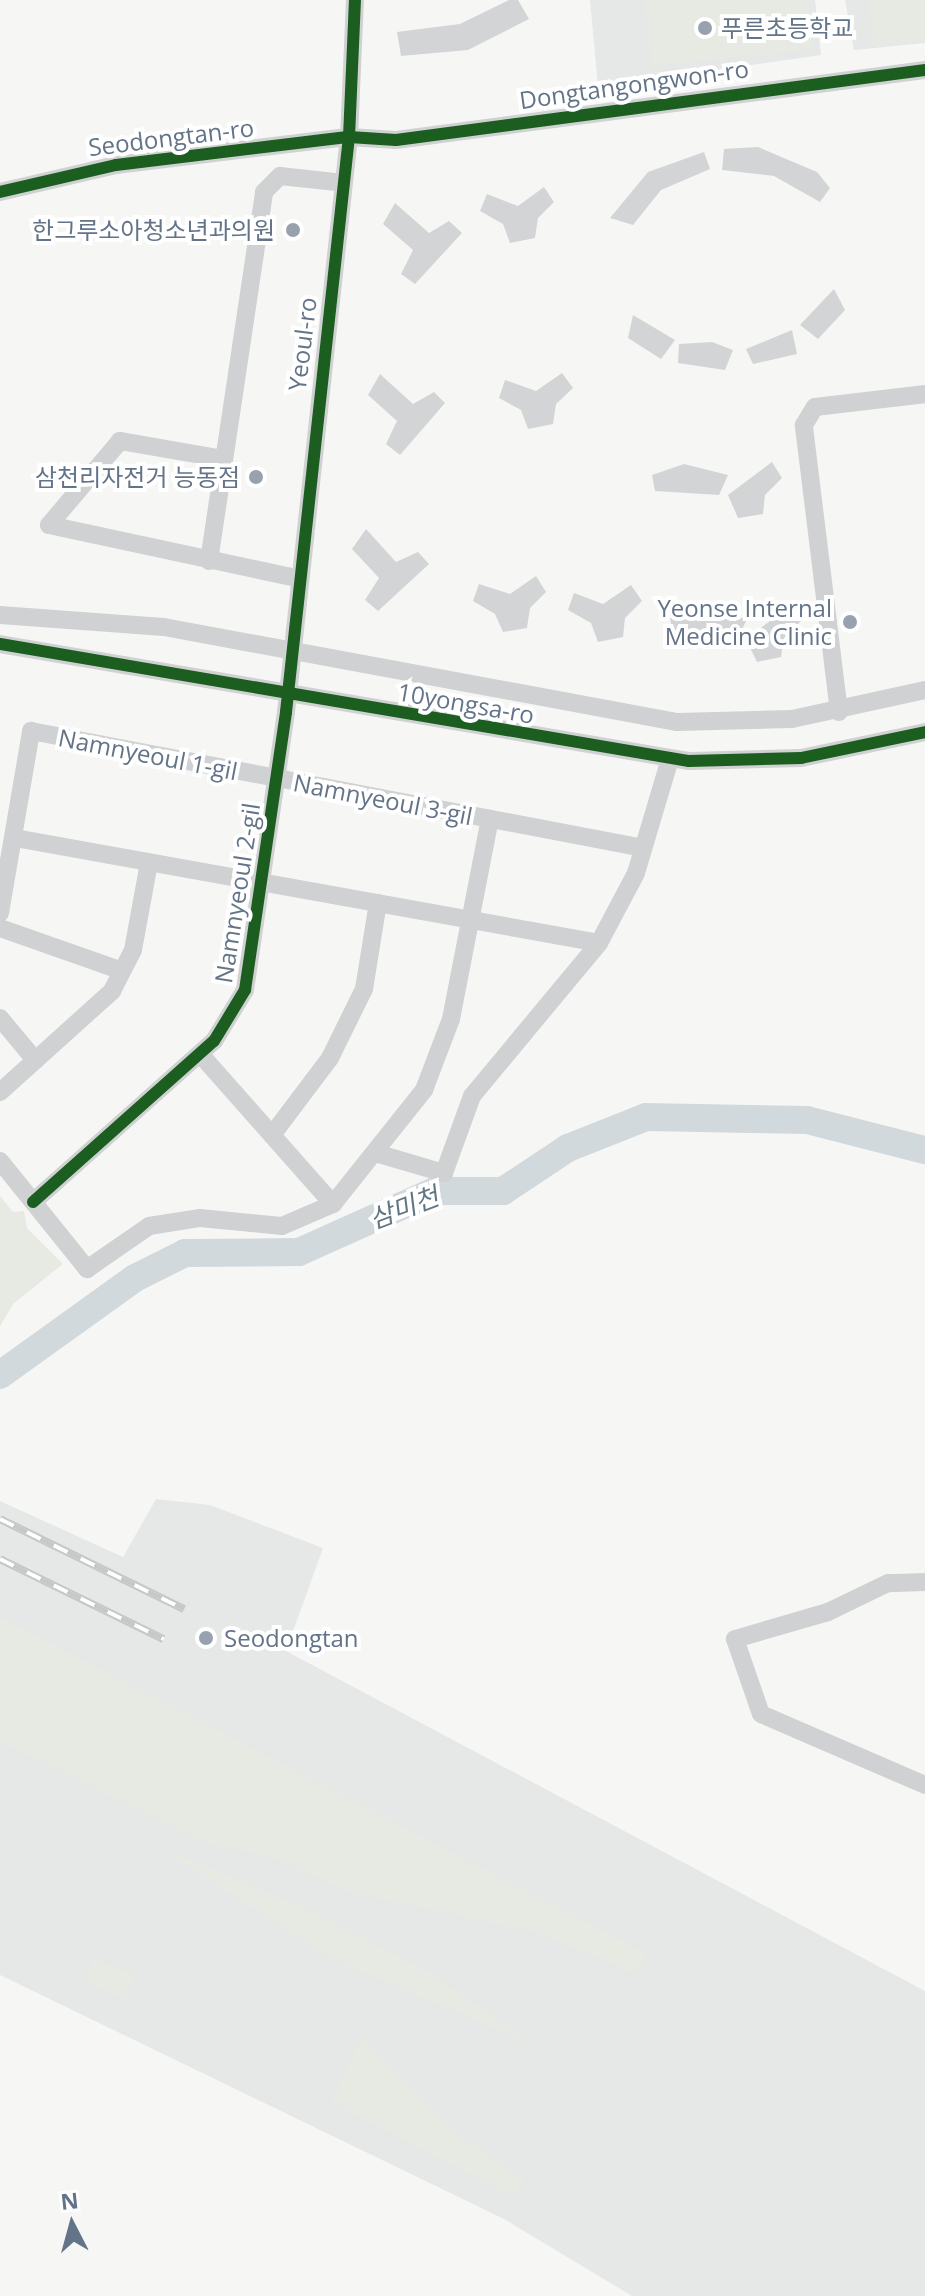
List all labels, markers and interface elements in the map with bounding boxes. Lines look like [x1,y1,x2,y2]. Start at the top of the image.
place label: 푸른초등학교 [721,14,853,42]
marker: 푸른초등학교 [696,19,714,37]
street label: Dongtangongwon-ro [518,54,750,114]
street label: Seodongtan-ro [87,113,255,161]
place label: 한그루소아청소년과의원 [32,216,275,244]
marker: 한그루소아청소년과의원 [282,219,304,241]
street label: Yeoul-ro [282,296,322,392]
place label: 삼천리자전거 능동점 [35,463,240,491]
marker: 삼천리자전거 능동점 [247,468,265,486]
place label: Yeonse Internal Medicine Clinic [657,594,832,650]
marker: Yeonse Internal Medicine Clinic [839,611,861,633]
street label: 10yongsa-ro [395,677,537,729]
street label: Namnyeoul 1-gil [56,723,240,785]
street label: Namnyeoul 3-gil [291,768,475,830]
street label: Namnyeoul 2-gil [209,801,265,985]
water label: 삼미천 [365,1181,443,1235]
place label: Seodongtan [224,1624,359,1652]
marker: Seodongtan [195,1627,217,1649]
north arrow [32,2184,112,2264]
text: N [59,2184,80,2216]

